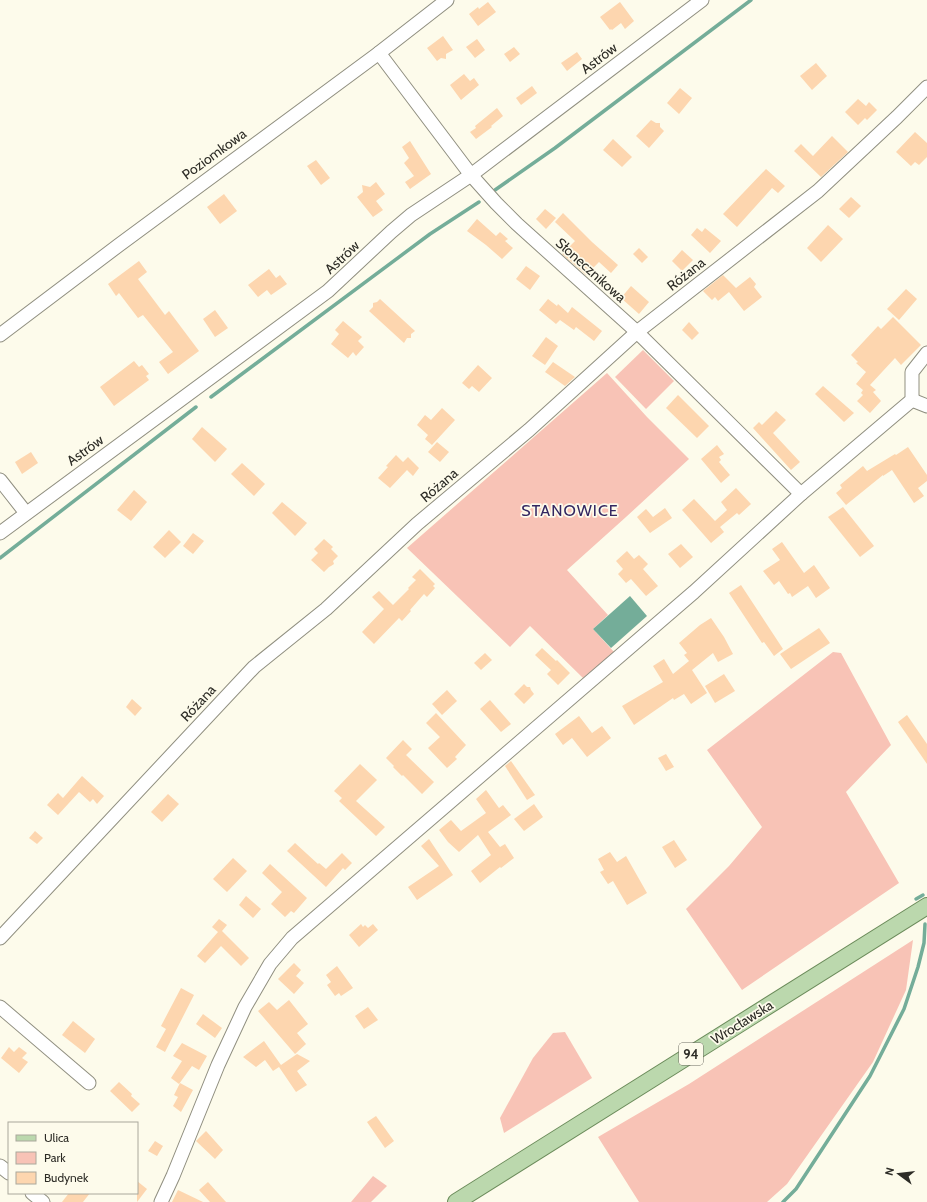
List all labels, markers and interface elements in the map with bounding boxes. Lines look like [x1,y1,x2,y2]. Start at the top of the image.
street label: Astrów [577,38,621,78]
street label: Poziomkowa [178,124,250,183]
street label: Słonecznikowa [552,234,630,306]
street label: Astrów [321,236,363,278]
street label: Różana [663,253,709,295]
street label: Astrów [63,431,107,469]
street label: Różana [416,464,462,506]
district label: STANOWICE [521,501,619,520]
street label: Różana [176,681,220,725]
street label: Wrocławska [708,996,777,1048]
road number: 94 [679,1043,703,1065]
legend [8,1122,138,1194]
text: Ulica [44,1130,69,1145]
text: Park [44,1150,66,1165]
north arrow [879,1154,919,1194]
text: N [882,1166,897,1177]
text: Budynek [44,1170,89,1185]

